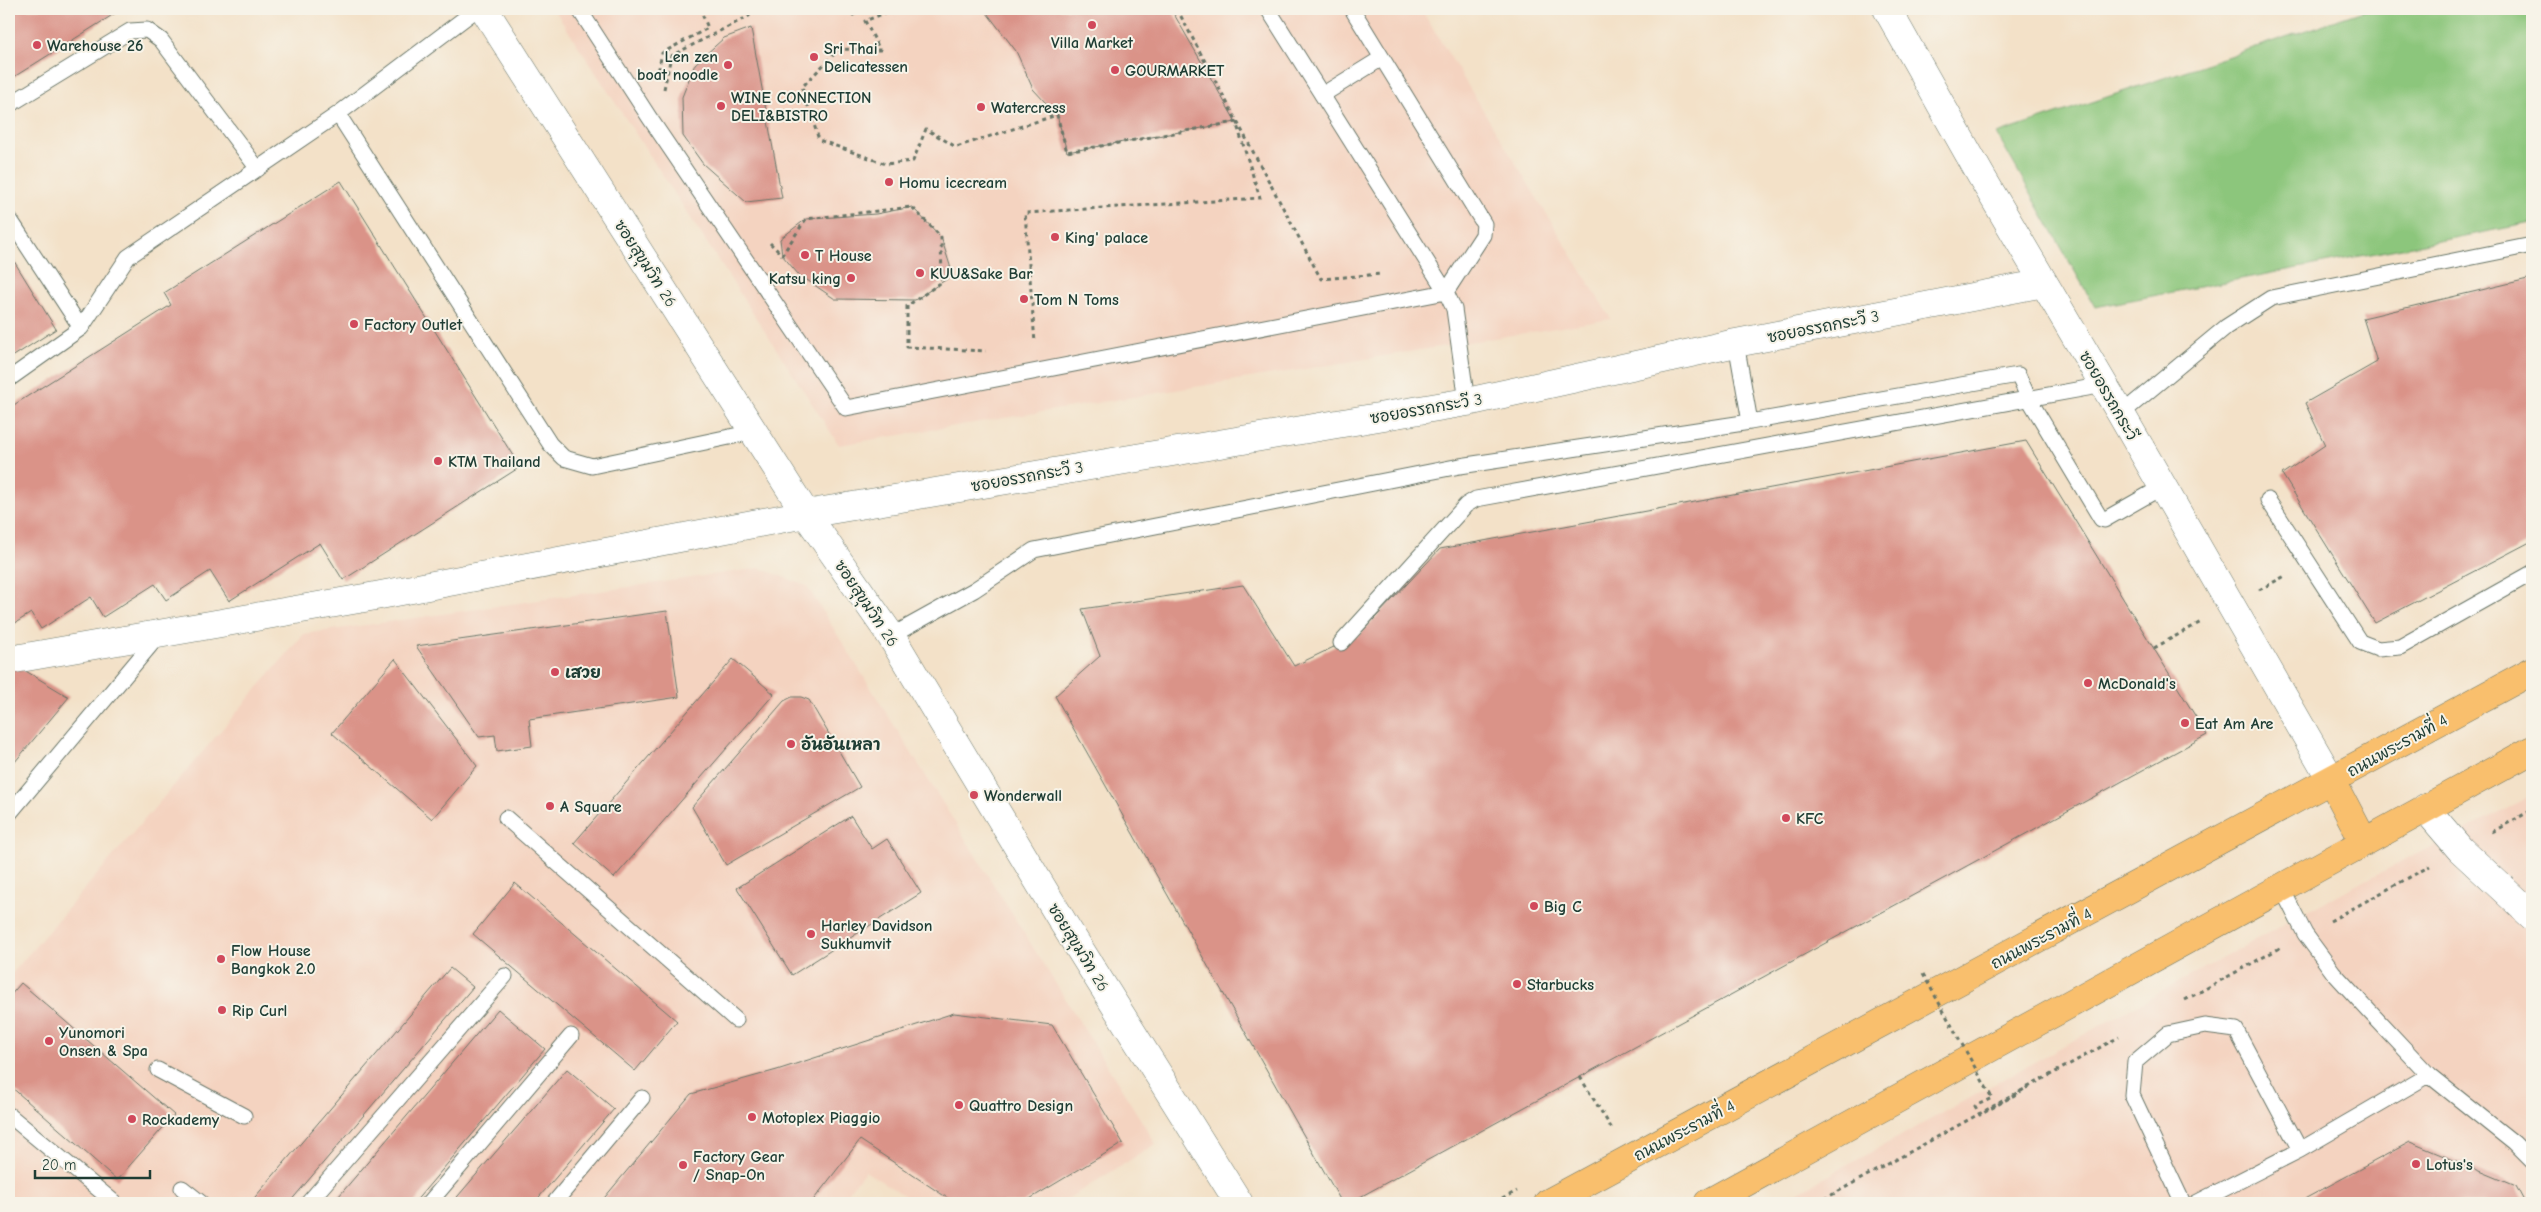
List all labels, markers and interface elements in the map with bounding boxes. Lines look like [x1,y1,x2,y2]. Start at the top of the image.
marker: Villa Market [1086,19,1098,31]
place label: Villa Market [1051,34,1134,52]
place label: Warehouse 26 [47,37,143,55]
marker: Warehouse 26 [31,39,43,51]
place label: Sri Thai Delicatessen [824,40,908,76]
place label: Len zen boat noodle [637,48,718,84]
marker: Sri Thai Delicatessen [808,51,820,63]
marker: Len zen boat noodle [722,59,734,71]
place label: GOURMARKET [1125,62,1225,80]
marker: GOURMARKET [1109,64,1121,76]
place label: WINE CONNECTION DELI&BISTRO [731,89,872,125]
place label: Watercress [991,99,1066,117]
marker: WINE CONNECTION DELI&BISTRO [715,100,727,112]
marker: Watercress [975,101,987,113]
place label: Homu icecream [899,174,1007,192]
marker: Homu icecream [883,176,895,188]
street label: ซอยสุขุมวิท 26 [608,216,682,312]
place label: King' palace [1065,229,1148,247]
marker: King' palace [1049,231,1061,243]
place label: T House [815,247,872,265]
marker: T House [799,249,811,261]
place label: KUU&Sake Bar [930,265,1033,283]
marker: KUU&Sake Bar [914,267,926,279]
place label: Katsu king [769,270,841,288]
marker: Katsu king [845,272,857,284]
place label: Tom N Toms [1034,291,1119,309]
marker: Tom N Toms [1018,293,1030,305]
street label: ซอยอรรถกระวี 3 [1765,305,1881,347]
place label: Factory Outlet [364,316,463,334]
marker: Factory Outlet [348,318,360,330]
street label: ซอยอรรถกระวี [2075,347,2143,444]
street label: ซอยอรรถกระวี 3 [1368,388,1484,428]
place label: KTM Thailand [448,453,541,471]
marker: KTM Thailand [432,455,444,467]
street label: ซอยอรรถกระวี 3 [969,456,1085,496]
street label: ซอยสุขุมวิท 26 [828,556,903,652]
place label: เสวย [565,664,601,682]
marker: เสวย [549,666,561,678]
place label: McDonald's [2098,675,2176,693]
marker: McDonald's [2082,677,2094,689]
street label: ถนนพระรามที่ 4 [2341,705,2451,781]
place label: Eat Am Are [2195,715,2274,733]
marker: Eat Am Are [2179,717,2191,729]
place label: อันอันเหลา [801,735,880,754]
marker: อันอันเหลา [785,738,797,750]
place label: Wonderwall [984,787,1062,805]
marker: Wonderwall [968,789,980,801]
place label: A Square [560,798,622,816]
marker: A Square [544,800,556,812]
place label: KFC [1796,810,1824,828]
marker: KFC [1780,812,1792,824]
place label: Big C [1544,898,1582,916]
street label: ซอยสุขุมวิท 26 [1041,899,1114,996]
street label: ถนนพระรามที่ 4 [1985,899,2095,973]
marker: Big C [1528,900,1540,912]
place label: Harley Davidson Sukhumvit [821,917,933,953]
marker: Harley Davidson Sukhumvit [805,928,817,940]
place label: Flow House Bangkok 2.0 [231,942,316,978]
marker: Flow House Bangkok 2.0 [215,953,227,965]
place label: Starbucks [1527,976,1594,994]
marker: Starbucks [1511,978,1523,990]
place label: Rip Curl [232,1002,287,1020]
marker: Rip Curl [216,1004,228,1016]
place label: Yunomori Onsen & Spa [59,1024,148,1060]
marker: Yunomori Onsen & Spa [43,1035,55,1047]
street label: ถนนพระรามที่ 4 [1628,1091,1738,1165]
place label: Quattro Design [969,1097,1073,1115]
marker: Quattro Design [953,1099,965,1111]
place label: Motoplex Piaggio [762,1109,880,1127]
place label: Rockademy [142,1111,220,1129]
marker: Motoplex Piaggio [746,1111,758,1123]
marker: Rockademy [126,1113,138,1125]
scale bar [35,1147,150,1179]
place label: Factory Gear / Snap-On [693,1148,785,1184]
text: 20 m [42,1156,76,1174]
place label: Lotus's [2426,1156,2473,1174]
marker: Lotus's [2410,1158,2422,1170]
marker: Factory Gear / Snap-On [677,1159,689,1171]

